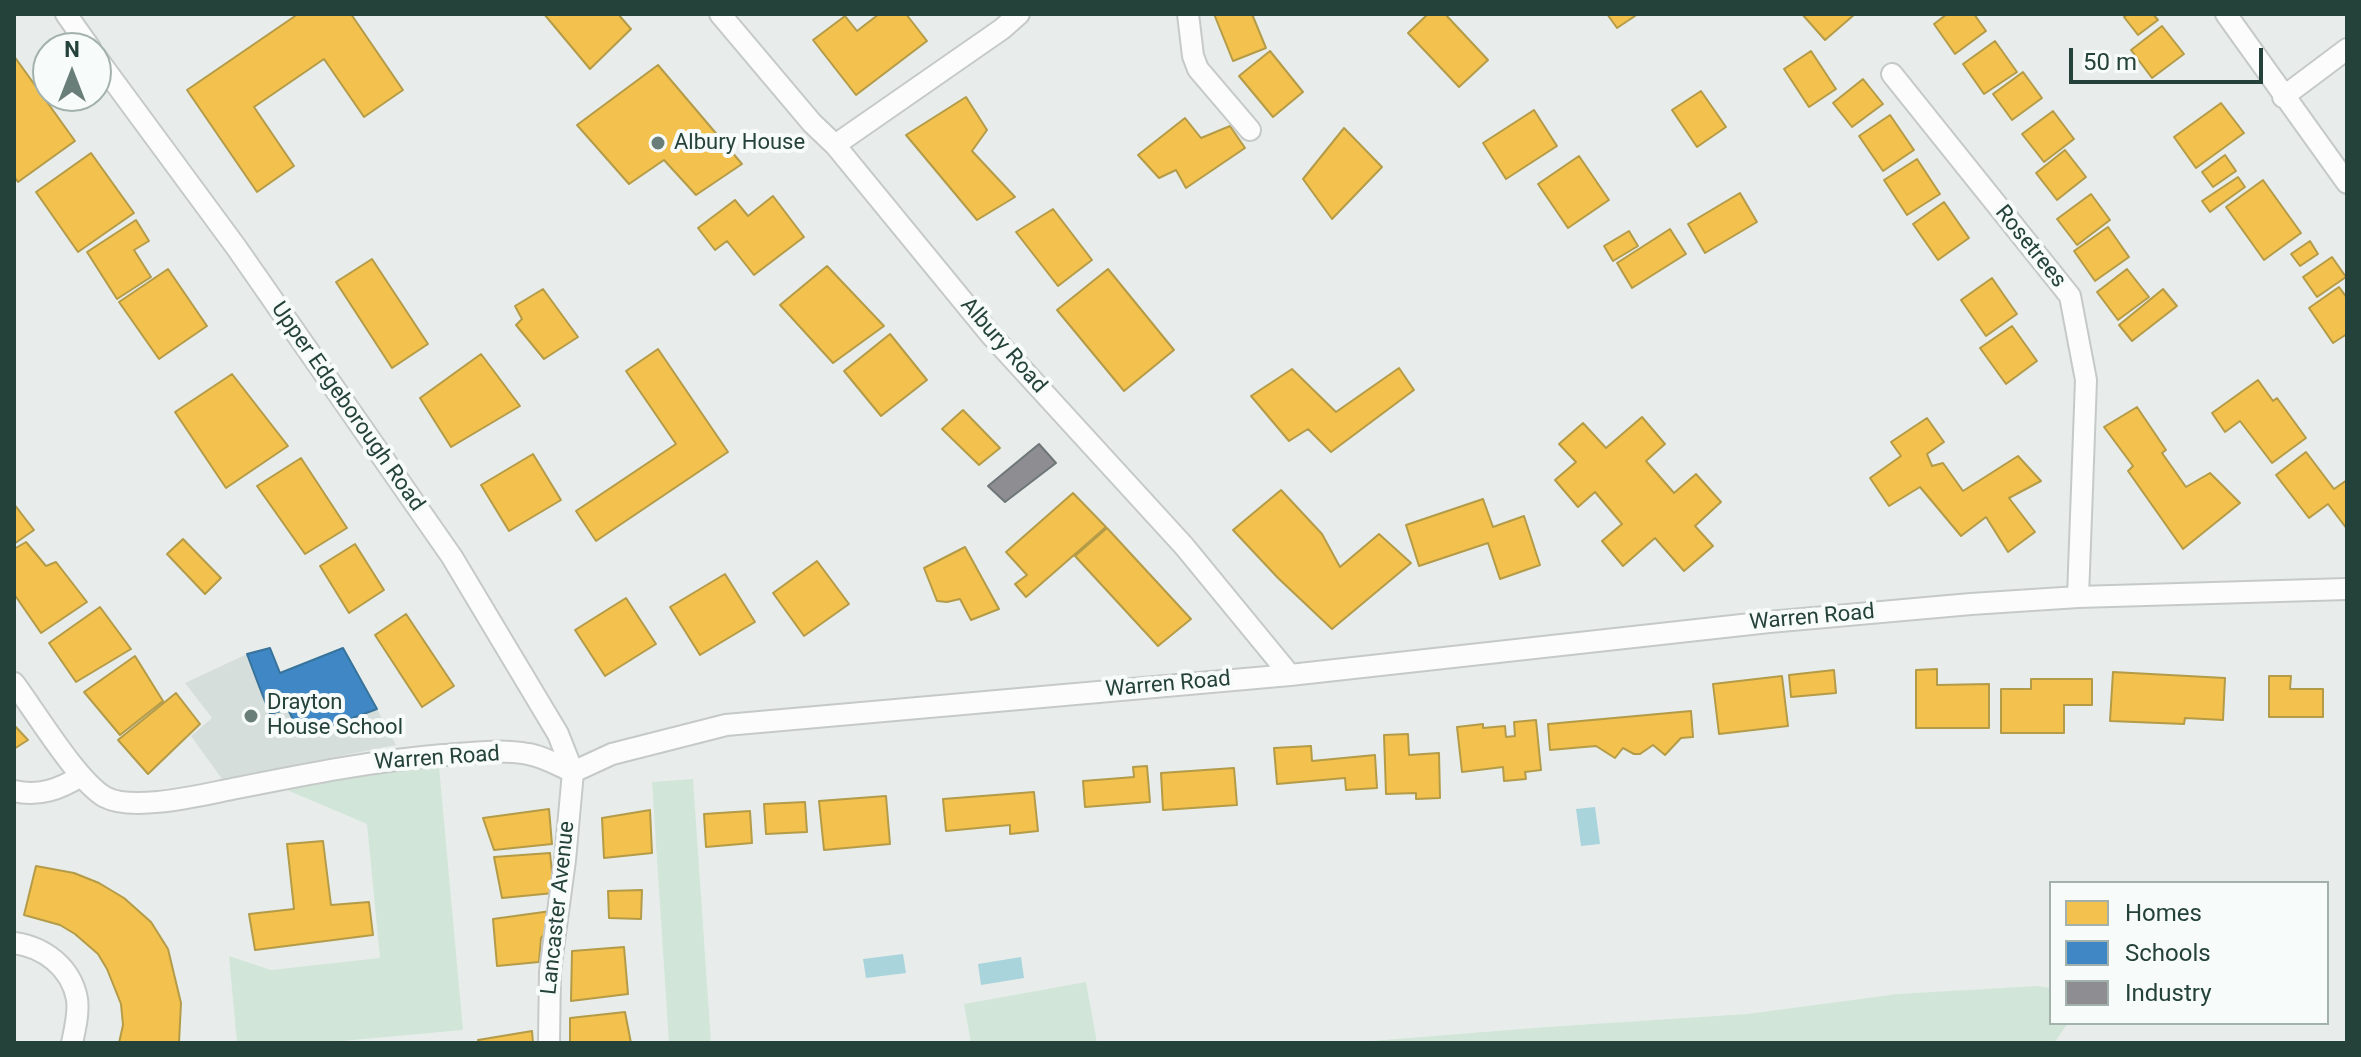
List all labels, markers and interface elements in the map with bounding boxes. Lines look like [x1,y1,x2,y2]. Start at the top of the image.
north arrow [32,32,112,112]
scale bar [2073,32,2267,82]
text: N [64,37,80,62]
text: 50 m [2083,48,2137,76]
place label: Albury House [674,130,805,156]
marker: Albury House [649,134,667,152]
street label: Rosetrees [1989,201,2071,293]
street label: Albury Road [954,293,1052,399]
street label: Upper Edgeborough Road [265,297,429,517]
street label: Warren Road [1748,599,1876,637]
street label: Warren Road [1104,666,1232,704]
place label: Drayton House School [267,690,403,742]
marker: Drayton House School [242,707,260,725]
street label: Warren Road [373,741,501,777]
street label: Lancaster Avenue [537,820,581,996]
legend [2049,881,2329,1025]
text: Homes [2125,899,2202,927]
text: Schools [2125,939,2211,967]
text: Industry [2125,979,2211,1007]

